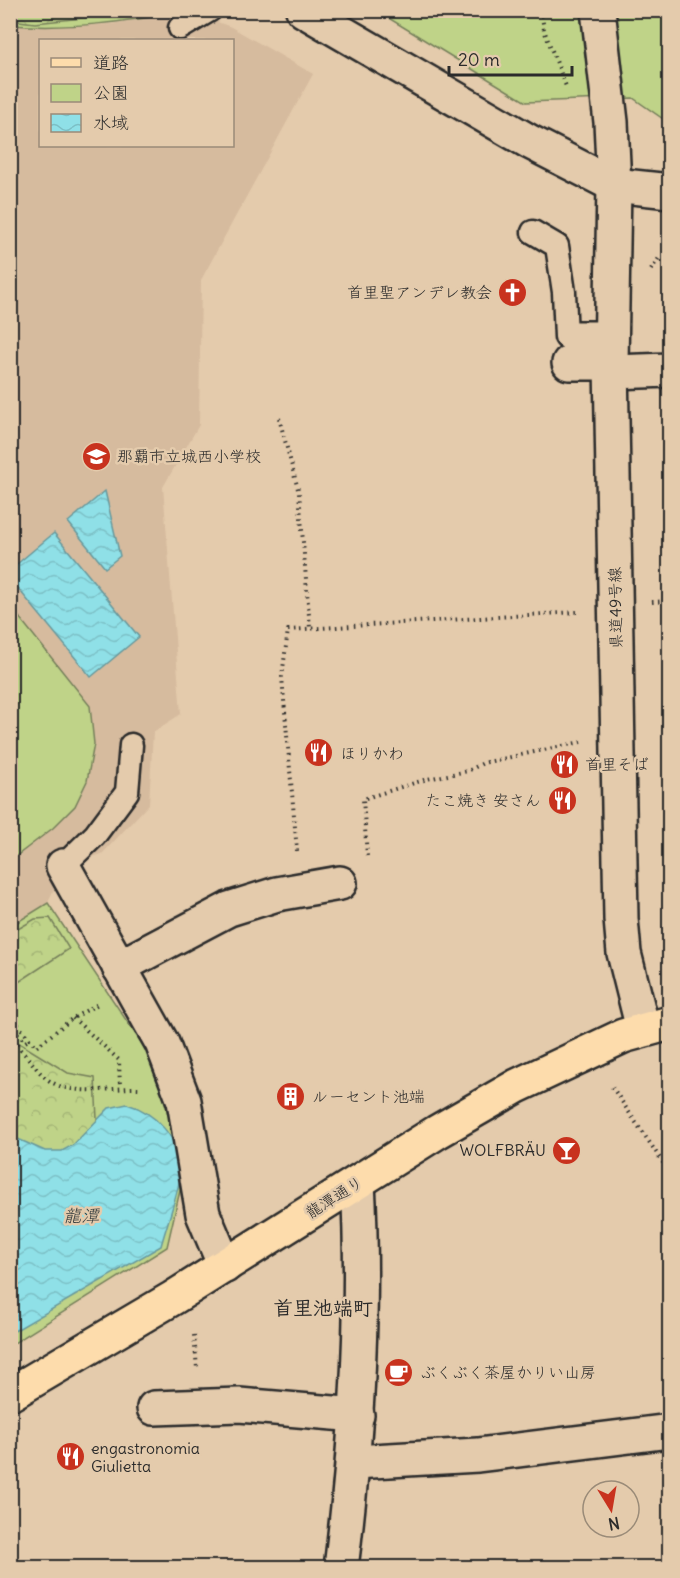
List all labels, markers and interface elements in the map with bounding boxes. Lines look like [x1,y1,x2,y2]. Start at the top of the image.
legend [39,39,234,147]
scale bar [449,39,572,77]
text: 20 m [458,48,500,71]
text: 道路 [93,51,129,74]
text: 公園 [93,81,129,104]
text: 水域 [93,111,129,134]
church icon: 首里聖アンデレ教会 [497,276,529,308]
place label: 首里聖アンデレ教会 [347,282,492,302]
school or university icon: 那覇市立城西小学校 [80,440,112,472]
place label: 那覇市立城西小学校 [117,446,261,466]
street label: 県道49号線 [604,567,626,649]
restaurant icon: ほりかわ [303,737,335,769]
place label: ほりかわ [340,743,404,763]
restaurant icon: 首里そば [548,748,580,780]
place label: 首里そば [585,754,649,774]
restaurant icon: たこ焼き 安さん [546,784,578,816]
place label: たこ焼き 安さん [425,790,541,810]
building icon: ルーセント池端 [275,1080,307,1112]
place label: ルーセント池端 [312,1086,425,1106]
bar icon: WOLFBRÄU [551,1134,583,1166]
place label: WOLFBRÄU [459,1140,546,1160]
street label: 龍潭通り [302,1172,366,1222]
water label: 龍潭 [63,1204,101,1227]
district label: 首里池端町 [273,1295,373,1320]
cafe icon: ぶくぶく茶屋かりい山房 [383,1356,415,1388]
place label: ぶくぶく茶屋かりい山房 [420,1362,596,1382]
place label: engastronomia Giulietta [91,1438,200,1476]
restaurant icon: engastronomia Giulietta [54,1441,86,1473]
north arrow [581,1479,641,1539]
text: N [607,1513,621,1535]

